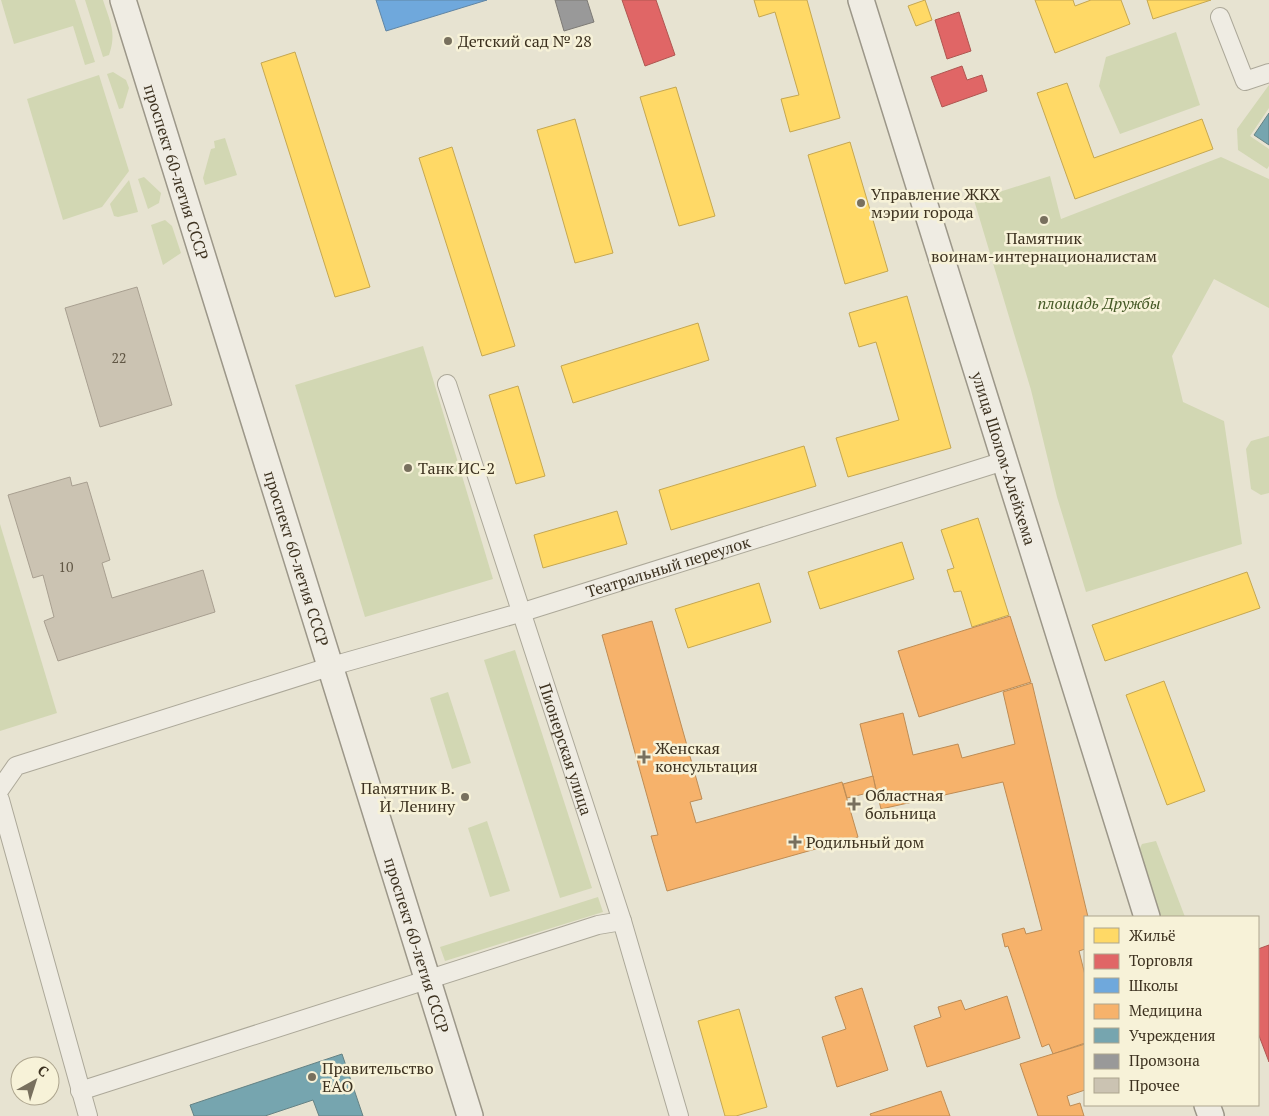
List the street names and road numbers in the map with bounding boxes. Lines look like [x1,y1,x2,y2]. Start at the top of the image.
street label: проспект 60-летия СССР [139,81,214,262]
street label: улица Шолом-Алейхема [966,368,1041,548]
street label: проспект 60-летия СССР [259,468,334,649]
street label: Театральный переулок [583,530,753,603]
street label: Пионерская улица [534,680,598,818]
street label: проспект 60-летия СССР [379,855,455,1036]

